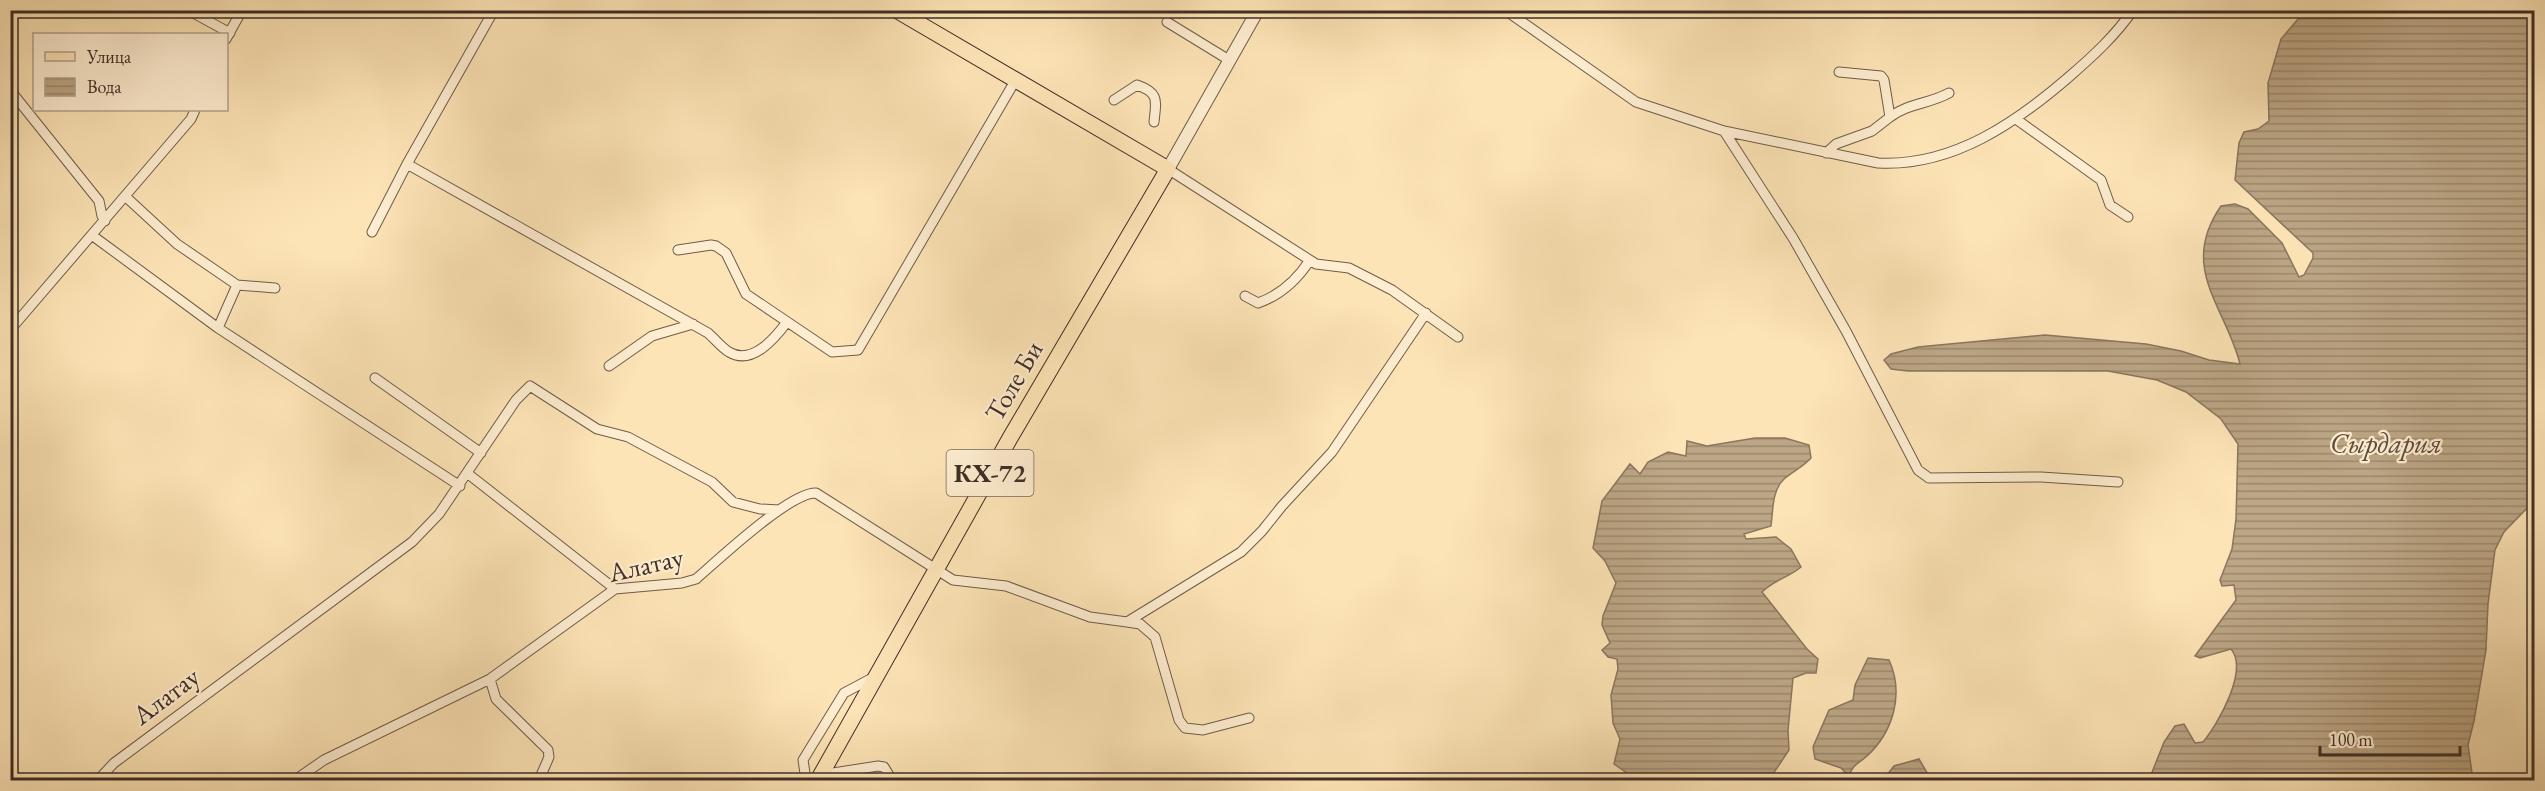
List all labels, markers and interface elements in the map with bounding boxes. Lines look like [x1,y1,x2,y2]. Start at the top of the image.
legend [33,33,228,111]
text: Улица [86,45,132,68]
text: Вода [87,75,122,98]
street label: Толе Би [977,334,1050,427]
water label: Сырдария [2330,425,2442,461]
road number: КХ-72 [946,450,1034,496]
street label: Алатау [604,539,687,590]
street label: Алатау [124,659,207,733]
scale bar [2320,719,2460,757]
text: 100 m [2329,728,2373,751]

